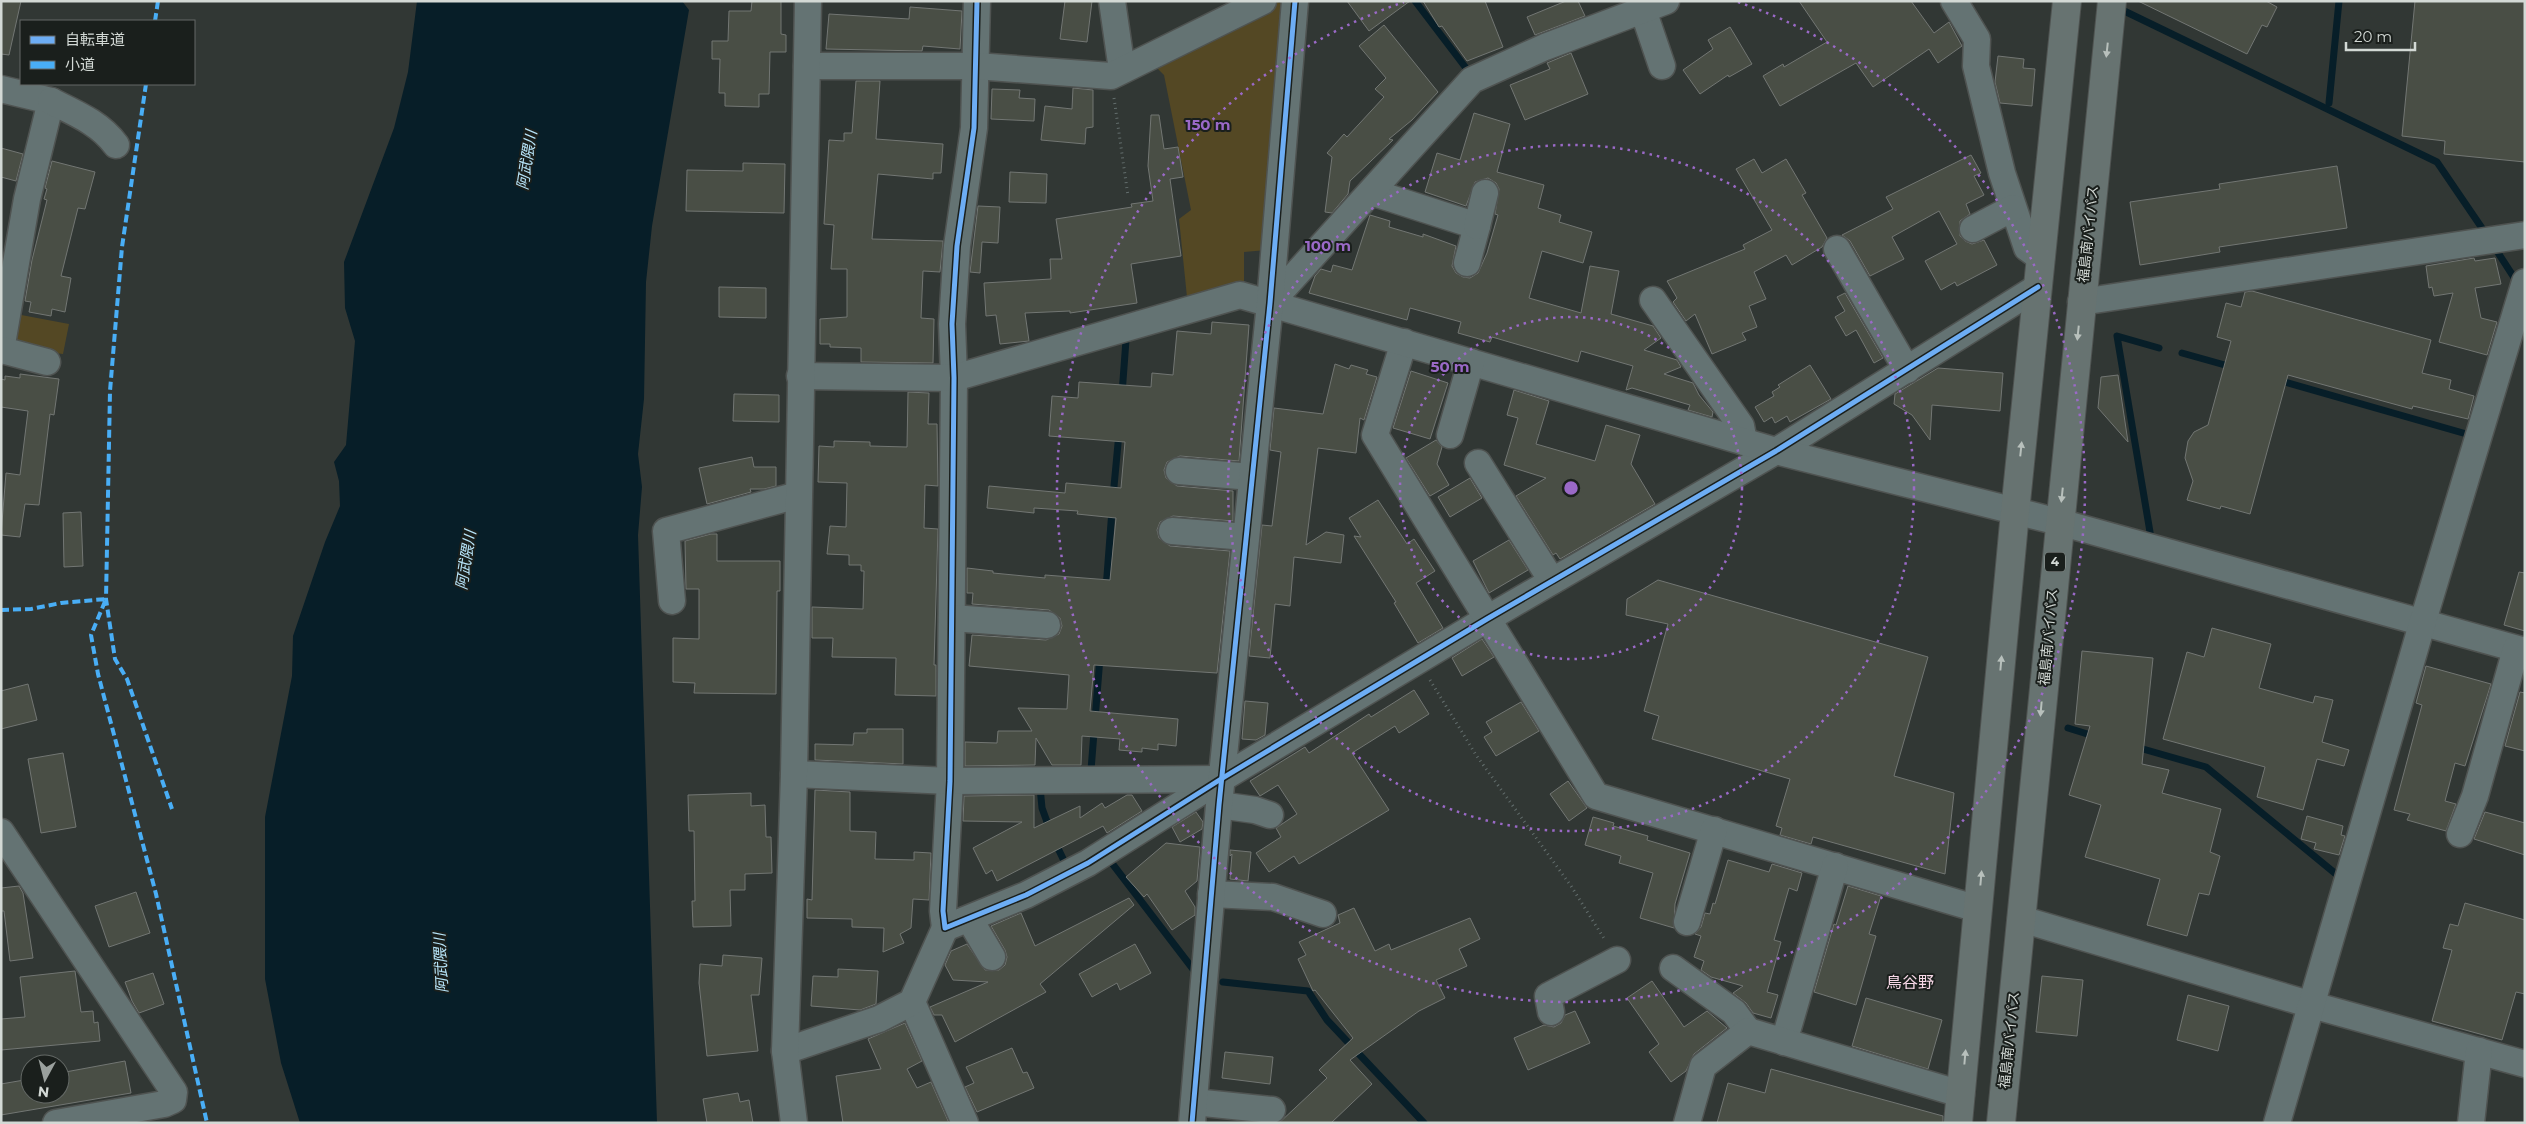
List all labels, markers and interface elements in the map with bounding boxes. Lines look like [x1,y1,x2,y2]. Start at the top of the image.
legend [20,20,195,85]
scale bar [2346,20,2415,52]
text: 20 m [2354,27,2392,46]
text: 自転車道 [65,30,125,49]
one-way arrow [2103,42,2111,58]
text: 小道 [65,55,95,74]
text: 150 m [1186,115,1230,134]
water label: 阿武隈川 [512,127,541,191]
street label: 福島南バイパス [2074,184,2102,284]
text: 100 m [1305,236,1351,255]
one-way arrow [2074,326,2082,342]
text: 50 m [1430,357,1470,376]
one-way arrow [2017,441,2025,457]
centre of rings [1562,479,1580,497]
one-way arrow [2058,487,2066,503]
water label: 阿武隈川 [451,527,480,591]
road number: 4 [2045,552,2065,572]
street label: 福島南バイパス [2035,588,2061,686]
one-way arrow [1997,655,2005,671]
one-way arrow [2037,701,2045,717]
one-way arrow [1977,869,1985,885]
water label: 阿武隈川 [429,931,452,993]
district label: 鳥谷野 [1886,973,1934,992]
street label: 福島南バイパス [1995,990,2023,1090]
one-way arrow [1961,1048,1969,1064]
north arrow [20,1054,70,1104]
text: N [37,1082,50,1102]

